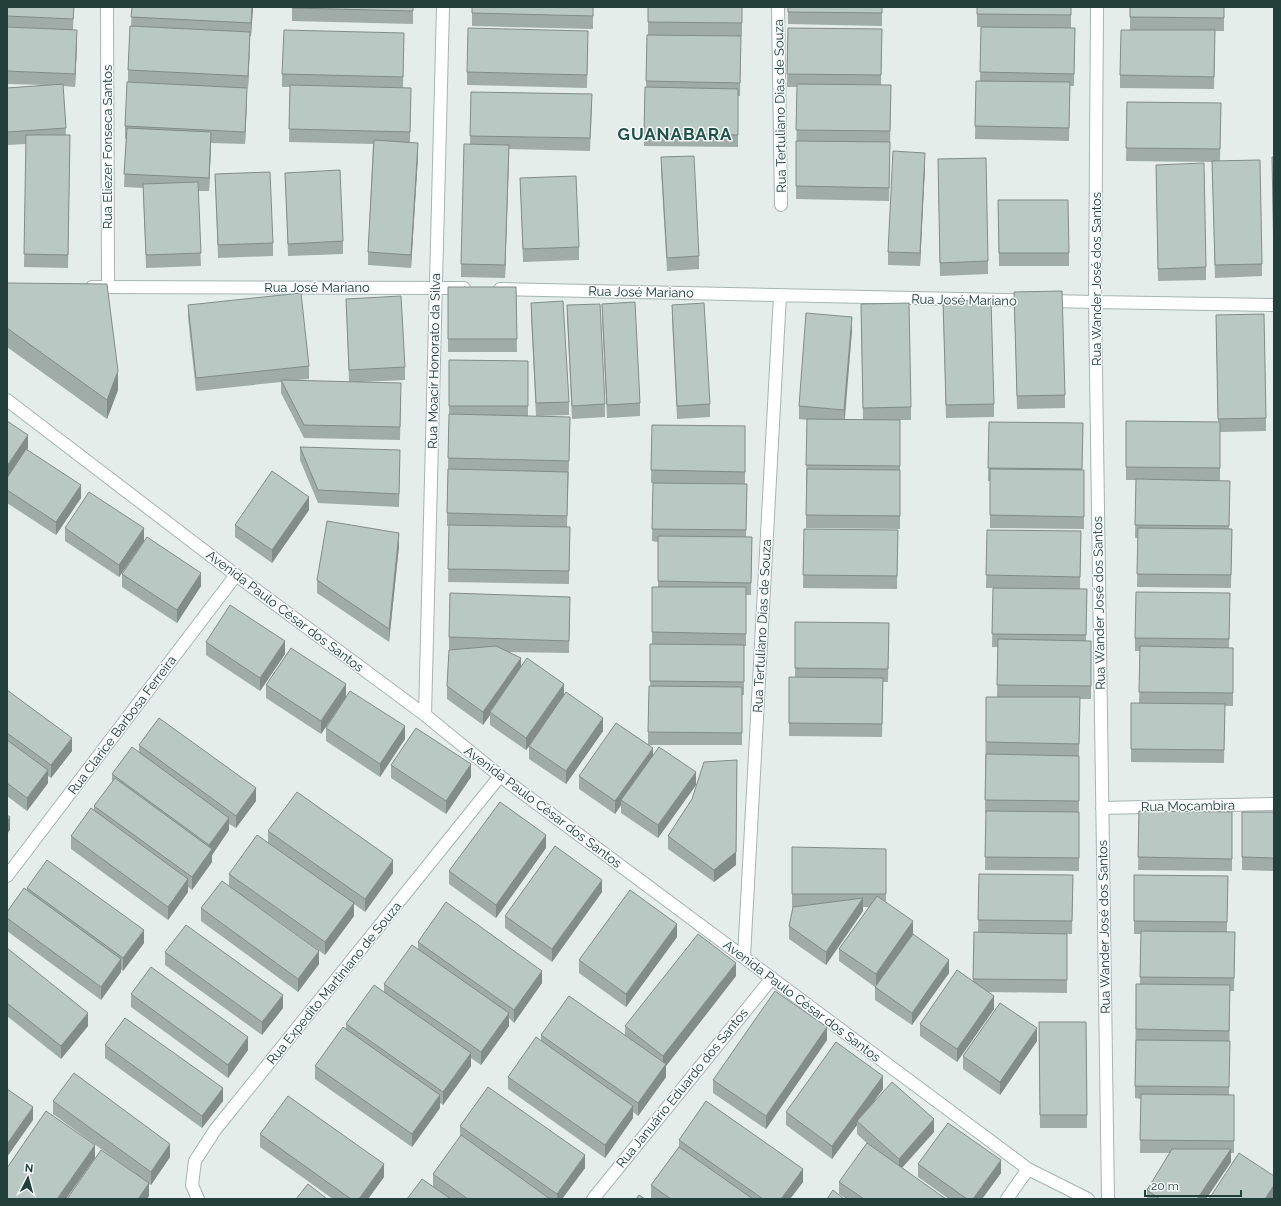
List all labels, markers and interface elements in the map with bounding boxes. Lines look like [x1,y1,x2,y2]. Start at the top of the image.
street label: Rua Tertuliano Dias de Souza [771,19,789,193]
street label: Rua Eliezer Fonseca Santos [100,65,115,229]
district label: GUANABARA [618,124,732,144]
street label: Rua Wander José dos Santos [1089,192,1104,366]
street label: Rua Moacir Honorato da Silva [425,273,443,449]
street label: Rua José Mariano [264,280,370,295]
street label: Rua José Mariano [588,284,694,300]
street label: Rua José Mariano [911,292,1017,308]
street label: Rua Wander José dos Santos [1090,516,1108,690]
street label: Rua Tertuliano Dias de Souza [750,539,774,713]
street label: Avenida Paulo César dos Santos [204,547,366,675]
street label: Rua Clarice Barbosa Ferreira [65,653,179,797]
street label: Avenida Paulo César dos Santos [462,743,624,871]
street label: Rua Mocambira [1141,798,1235,814]
street label: Rua Wander José dos Santos [1095,840,1113,1014]
street label: Rua Expedito Martiniano de Souza [264,899,404,1067]
street label: Avenida Paulo César dos Santos [721,937,883,1065]
street label: Rua Januário Eduardo dos Santos [613,1005,751,1171]
north arrow [8,1158,48,1198]
text: N [24,1162,34,1175]
scale bar [1145,1172,1241,1198]
text: 20 m [1151,1179,1179,1193]

